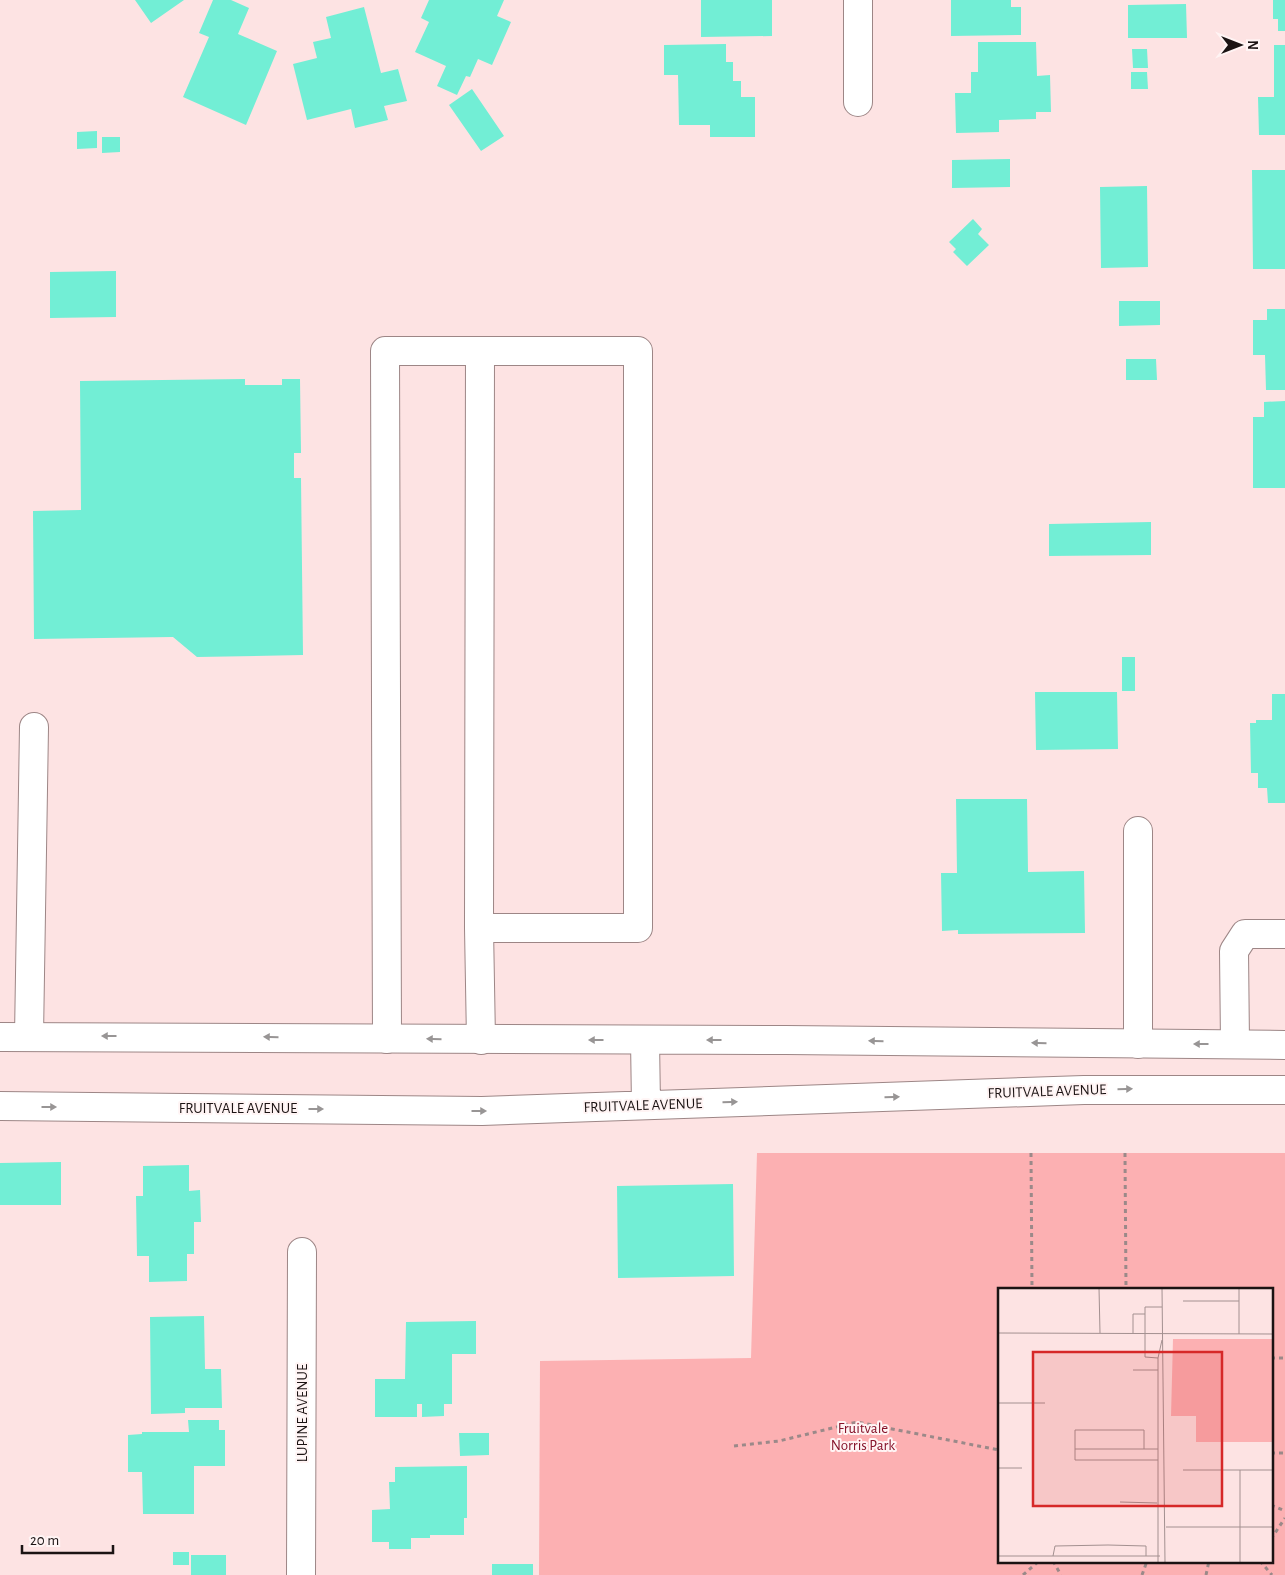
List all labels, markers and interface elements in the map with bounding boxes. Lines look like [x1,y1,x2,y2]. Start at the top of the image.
north arrow [1215,20,1265,70]
text: N [1245,40,1259,50]
one-way arrow [101,1032,117,1040]
one-way arrow [263,1033,279,1041]
one-way arrow [426,1035,442,1043]
one-way arrow [588,1036,604,1044]
one-way arrow [706,1036,722,1044]
one-way arrow [868,1037,884,1045]
one-way arrow [1031,1039,1047,1047]
one-way arrow [1193,1040,1209,1048]
street label: FRUITVALE AVENUE [987,1082,1107,1101]
one-way arrow [1117,1085,1133,1093]
one-way arrow [885,1092,901,1100]
street label: FRUITVALE AVENUE [583,1096,703,1115]
one-way arrow [722,1098,738,1106]
street label: FRUITVALE AVENUE [179,1101,297,1116]
one-way arrow [41,1103,57,1111]
one-way arrow [308,1105,324,1113]
one-way arrow [471,1107,487,1115]
inset map [998,1288,1272,1562]
street label: LUPINE AVENUE [295,1364,310,1462]
park label: Fruitvale Norris Park [831,1421,895,1453]
scale bar [22,1522,114,1554]
text: 20 m [30,1533,59,1548]

